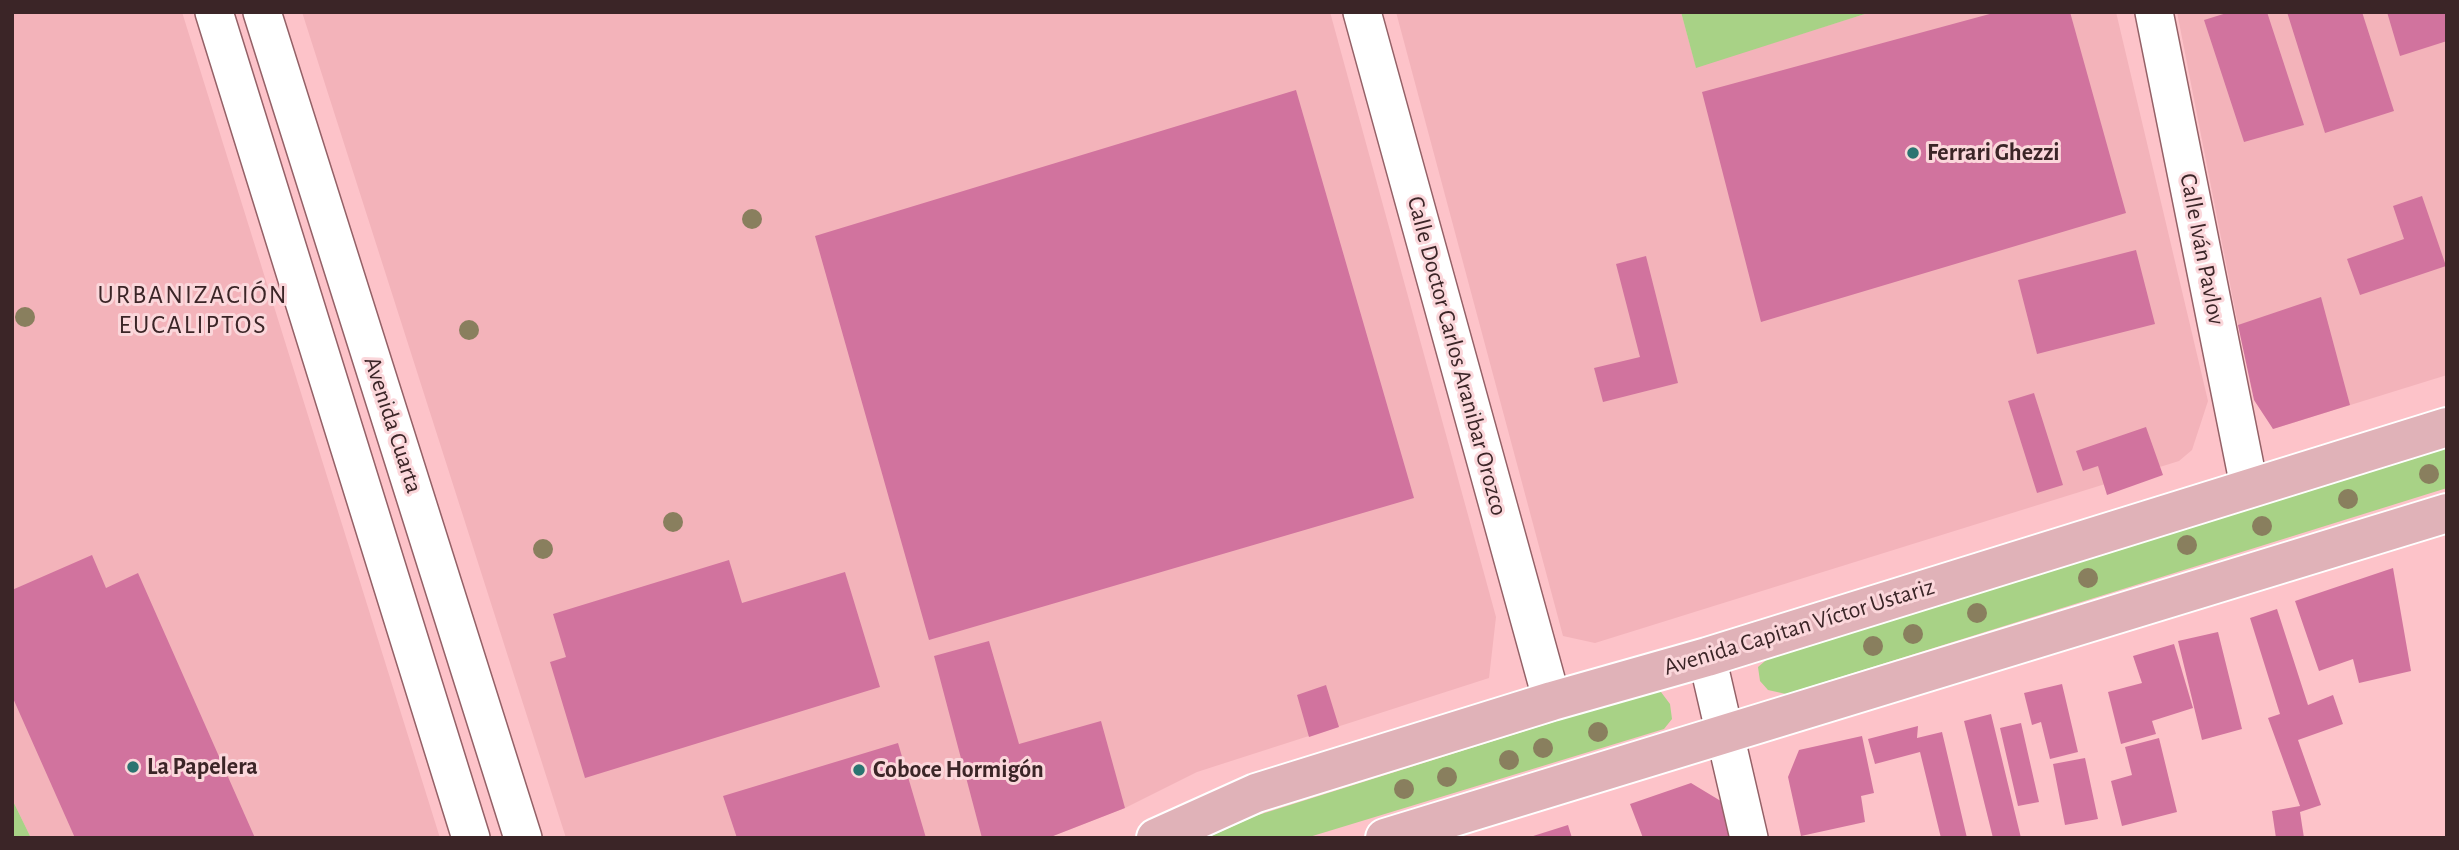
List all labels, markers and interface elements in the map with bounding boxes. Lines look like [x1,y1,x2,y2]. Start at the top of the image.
place label: Ferrari Ghezzi [1927,139,2060,167]
marker: Ferrari Ghezzi [1905,145,1921,161]
street label: Calle Iván Pavlov [2173,171,2231,327]
street label: Calle Doctor Carlos Aranibar Orozco [1400,193,1514,519]
district label: URBANIZACIÓN EUCALIPTOS [99,279,287,340]
street label: Avenida Cuarta [357,353,429,497]
street label: Avenida Capitan Víctor Ustariz [1660,572,1938,682]
place label: La Papelera [147,753,258,781]
place label: Coboce Hormigón [873,756,1044,784]
marker: La Papelera [125,759,141,775]
marker: Coboce Hormigón [851,762,867,778]

